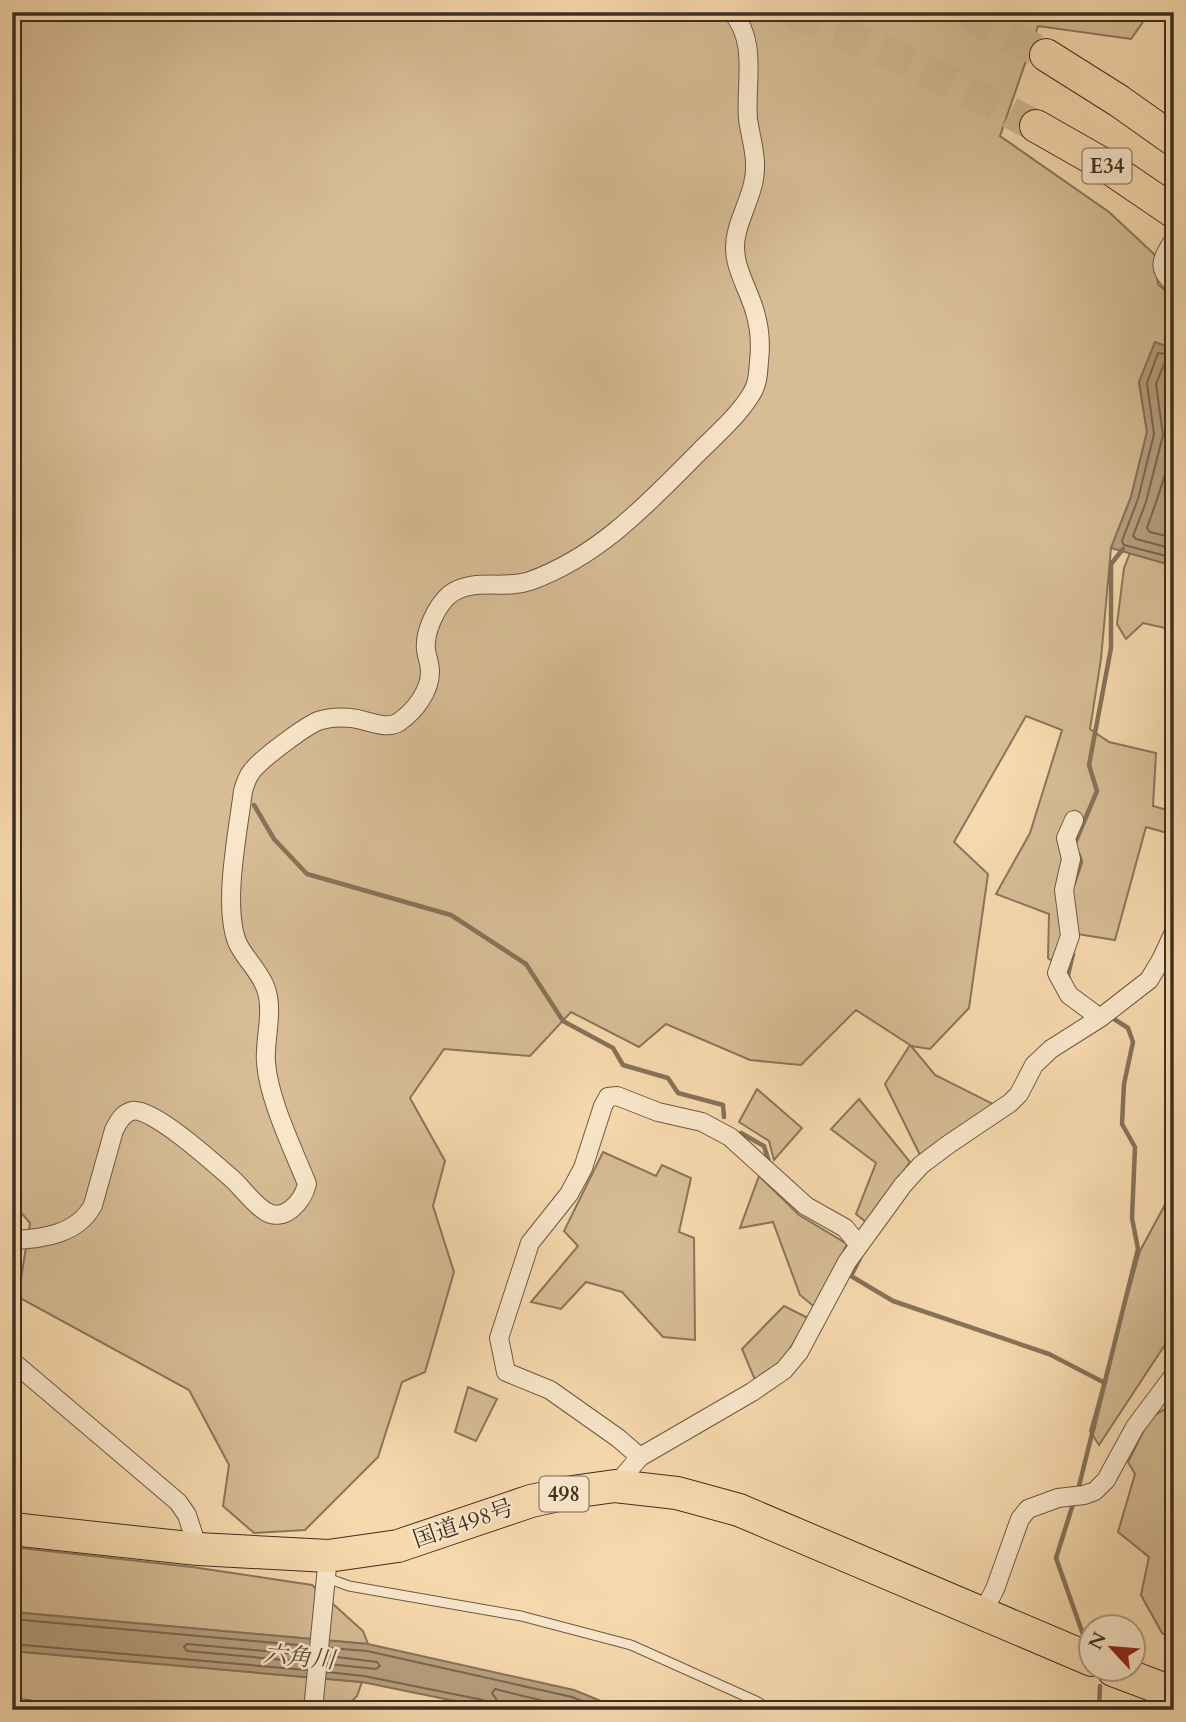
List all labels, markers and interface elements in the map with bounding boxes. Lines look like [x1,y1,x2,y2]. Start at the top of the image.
road number: E34 [1082,148,1132,184]
road number: 498 [540,1476,588,1512]
street label: 国道498号 [409,1492,518,1555]
north arrow [1078,1614,1148,1684]
text: N [1082,1627,1113,1654]
water label: 六角川 [262,1638,339,1677]

